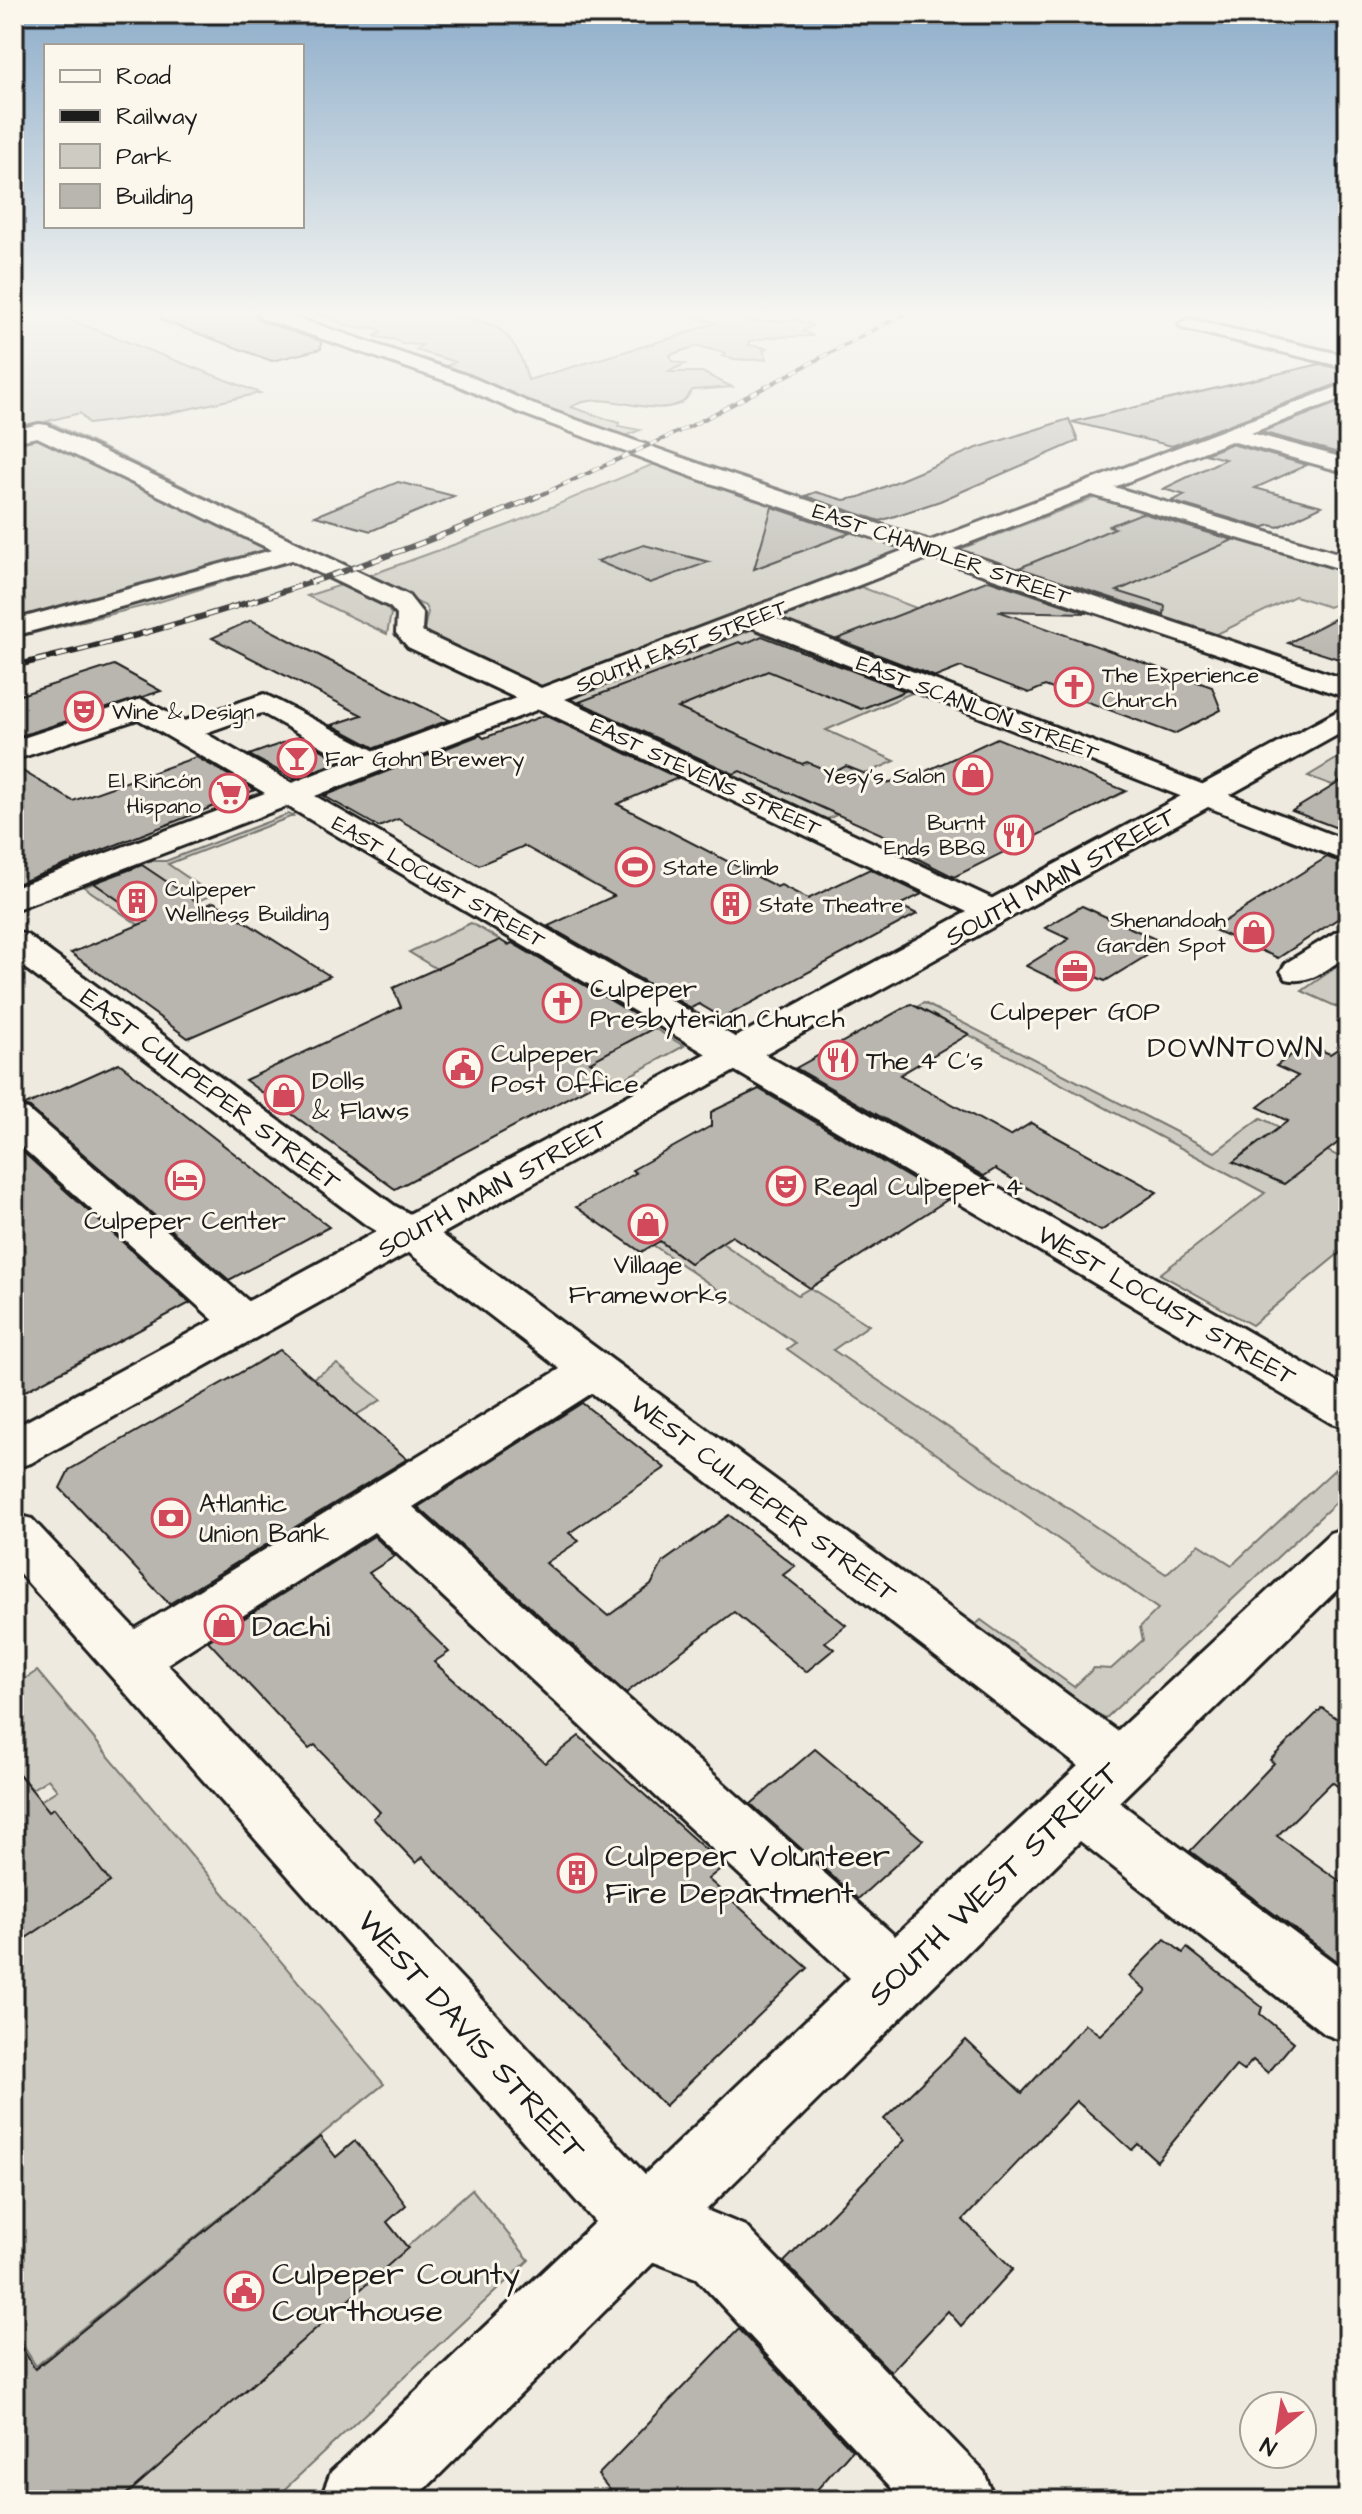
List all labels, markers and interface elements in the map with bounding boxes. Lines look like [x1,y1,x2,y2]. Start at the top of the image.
legend [44,44,304,228]
text: Road [116,60,171,94]
text: Railway [116,100,198,135]
text: Park [116,140,172,174]
text: Building [116,180,193,215]
street label: EAST CHANDLER STREET [808,496,1075,613]
street label: SOUTH EAST STREET [571,592,792,701]
street label: EAST SCANLON STREET [852,648,1103,769]
place label: The Experience Church [1102,660,1259,716]
church icon: The Experience Church [1053,666,1095,708]
theatre icon: Wine & Design [63,690,105,732]
place label: Wine & Design [112,697,254,729]
street label: EAST STEVENS STREET [585,710,826,845]
bar icon: Far Gohn Brewery [276,737,318,779]
place label: Far Gohn Brewery [325,744,524,776]
shop icon: Yesy's Salon [952,754,994,796]
place label: Yesy's Salon [823,761,945,793]
place label: El Rincón Hispano [108,766,202,822]
supermarket icon: El Rincón Hispano [208,772,250,814]
street label: SOUTH MAIN STREET [939,798,1183,955]
street label: EAST LOCUST STREET [326,808,551,956]
place label: Burnt Ends BBQ [884,808,986,864]
restaurant icon: Burnt Ends BBQ [993,814,1035,856]
sports icon: State Climb [614,846,656,888]
place label: State Climb [663,853,779,884]
place label: Culpeper Wellness Building [165,874,329,931]
building icon: Culpeper Wellness Building [116,880,158,922]
building icon: State Theatre [710,883,752,925]
place label: State Theatre [759,890,904,921]
place label: Shenandoah Garden Spot [1097,905,1226,961]
shop icon: Shenandoah Garden Spot [1233,911,1275,953]
office icon: Culpeper GOP [1054,950,1096,992]
place label: Culpeper Presbyterian Church [590,971,845,1039]
street label: EAST CULPEPER STREET [73,980,349,1200]
church icon: Culpeper Presbyterian Church [541,982,583,1024]
place label: Culpeper GOP [990,994,1160,1030]
district label: DOWNTOWN [1148,1029,1324,1068]
place label: Culpeper Post Office [491,1036,639,1102]
restaurant icon: The 4 C's [817,1039,859,1081]
place label: The 4 C's [866,1043,983,1079]
public building icon: Culpeper Post Office [442,1047,484,1089]
place label: Dolls & Flaws [312,1063,409,1129]
shop icon: Dolls & Flaws [263,1074,305,1116]
street label: SOUTH MAIN STREET [371,1110,615,1267]
hotel icon: Culpeper Center [164,1159,206,1201]
theatre icon: Regal Culpeper 4 [765,1165,807,1207]
place label: Regal Culpeper 4 [814,1169,1023,1207]
place label: Culpeper Center [84,1203,286,1239]
shop icon: Village Frameworks [627,1203,669,1245]
street label: WEST LOCUST STREET [1030,1217,1303,1395]
place label: Village Frameworks [569,1247,727,1313]
street label: WEST CULPEPER STREET [623,1386,905,1612]
place label: Atlantic Union Bank [199,1486,329,1552]
bank icon: Atlantic Union Bank [150,1497,192,1539]
shop icon: Dachi [203,1604,245,1646]
place label: Dachi [252,1604,330,1649]
street label: SOUTH WEST STREET [858,1751,1130,2017]
place label: Culpeper Volunteer Fire Department [605,1834,891,1916]
building icon: Culpeper Volunteer Fire Department [556,1852,598,1894]
street label: WEST DAVIS STREET [346,1901,596,2171]
place label: Culpeper County Courthouse [272,2252,520,2334]
public building icon: Culpeper County Courthouse [223,2270,265,2312]
north arrow [1238,2390,1318,2470]
text: N [1255,2429,1282,2463]

